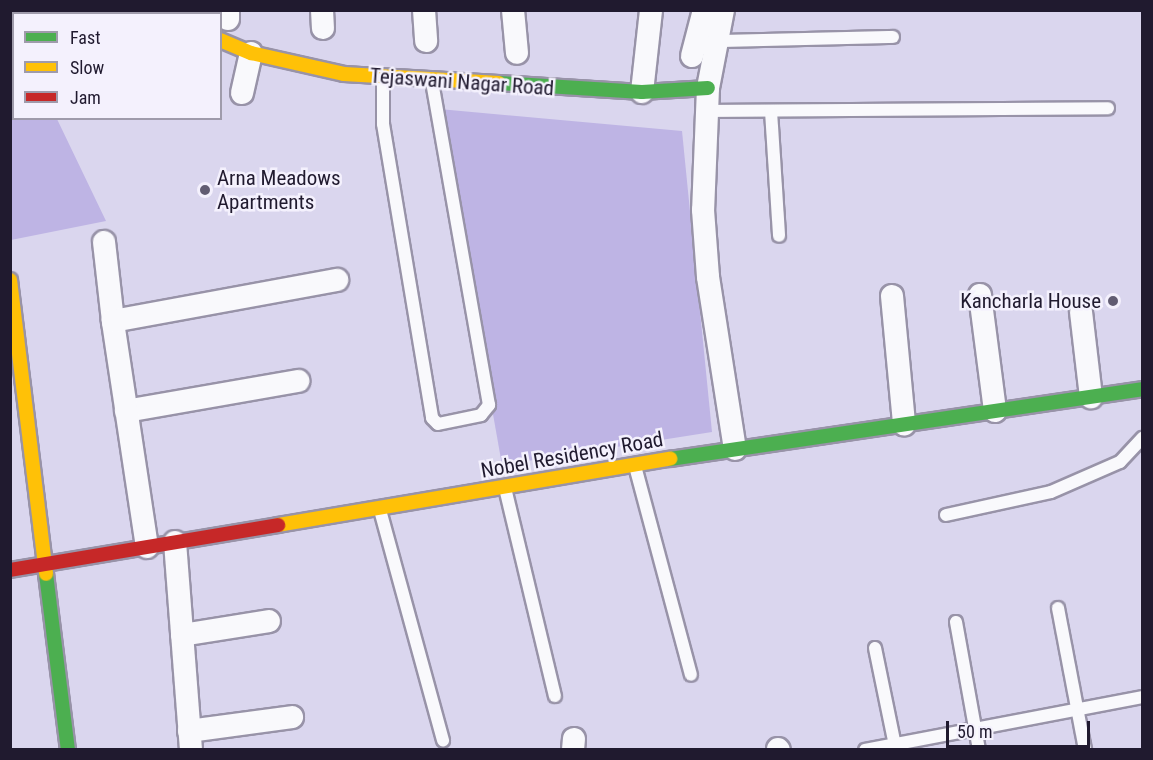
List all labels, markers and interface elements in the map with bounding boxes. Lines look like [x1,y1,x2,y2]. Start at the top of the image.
legend [12,12,222,120]
text: Fast [70,27,101,48]
text: Slow [70,57,104,78]
street label: Tejaswani Nagar Road [369,63,555,101]
text: Jam [70,87,101,108]
place label: Arna Meadows Apartments [217,165,341,215]
marker: Arna Meadows Apartments [198,183,212,197]
place label: Kancharla House [960,288,1101,314]
marker: Kancharla House [1106,294,1120,308]
street label: Nobel Residency Road [479,427,665,483]
scale bar [949,709,1093,747]
text: 50 m [957,721,992,742]

